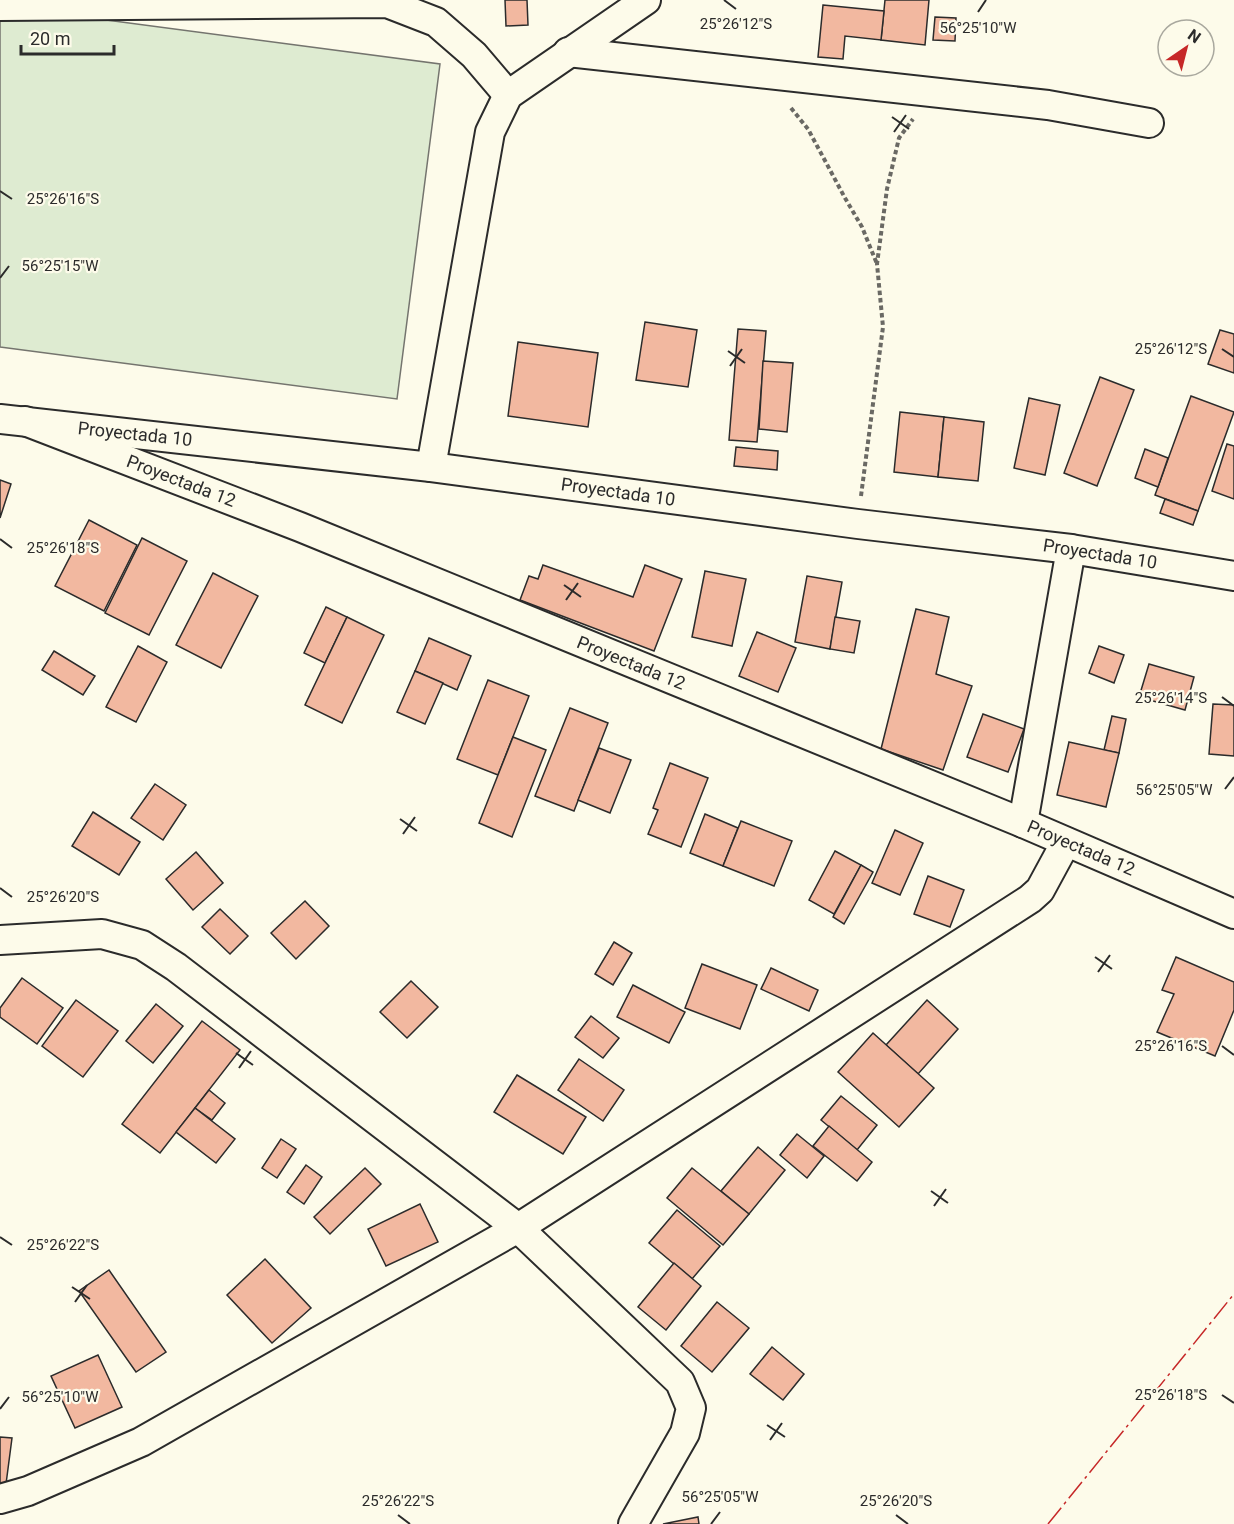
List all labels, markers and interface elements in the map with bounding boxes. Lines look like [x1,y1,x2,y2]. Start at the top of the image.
text: 25°26'12"S [700,15,772,33]
scale bar [21,18,114,56]
north arrow [1156,18,1216,78]
text: 56°25'10"W [940,19,1016,37]
text: N [1184,25,1204,47]
text: 20 m [30,28,70,49]
text: 25°26'16"S [27,190,99,208]
text: 56°25'15"W [22,257,98,275]
text: 25°26'12"S [1135,340,1207,358]
street label: Proyectada 10 [77,417,193,450]
street label: Proyectada 12 [124,450,239,511]
street label: Proyectada 10 [560,473,677,510]
street label: Proyectada 10 [1042,534,1159,573]
text: 25°26'18"S [27,539,99,557]
street label: Proyectada 12 [574,631,688,694]
text: 25°26'14"S [1135,689,1207,707]
text: 56°25'05"W [1136,781,1212,799]
street label: Proyectada 12 [1024,815,1138,880]
text: 25°26'20"S [27,888,99,906]
text: 25°26'16"S [1135,1037,1207,1055]
text: 25°26'22"S [27,1236,99,1254]
text: 25°26'18"S [1135,1386,1207,1404]
text: 56°25'10"W [22,1388,98,1406]
text: 56°25'05"W [682,1488,758,1506]
text: 25°26'22"S [362,1492,434,1510]
text: 25°26'20"S [860,1492,932,1510]

